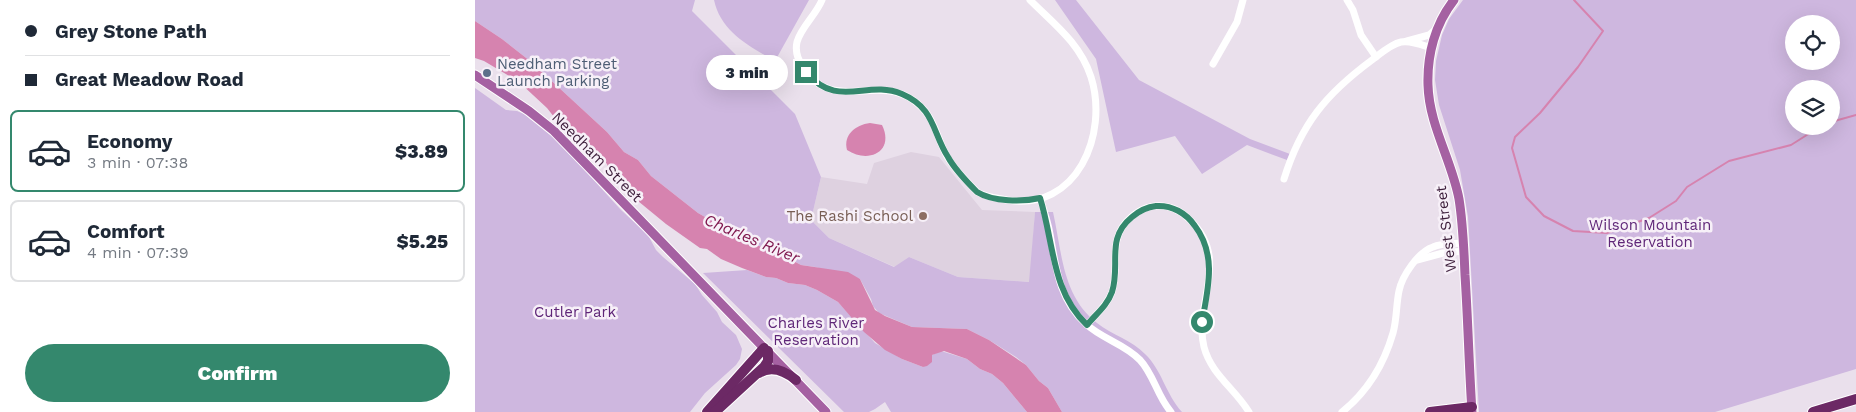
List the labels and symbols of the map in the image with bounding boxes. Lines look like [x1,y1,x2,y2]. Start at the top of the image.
callout: 3 min [706,54,789,90]
place label: Needham Street Launch Parking [497,55,618,90]
route end [795,61,817,83]
marker: Needham Street Launch Parking [481,67,493,79]
street label: Needham Street [548,108,646,206]
street label: West Street [1432,184,1460,273]
place label: The Rashi School [787,207,913,225]
water label: Charles River [701,210,803,267]
marker: The Rashi School [917,210,929,222]
park label: Wilson Mountain Reservation [1589,216,1711,251]
park label: Cutler Park [534,303,617,321]
route start [1191,311,1213,333]
park label: Charles River Reservation [768,314,864,349]

